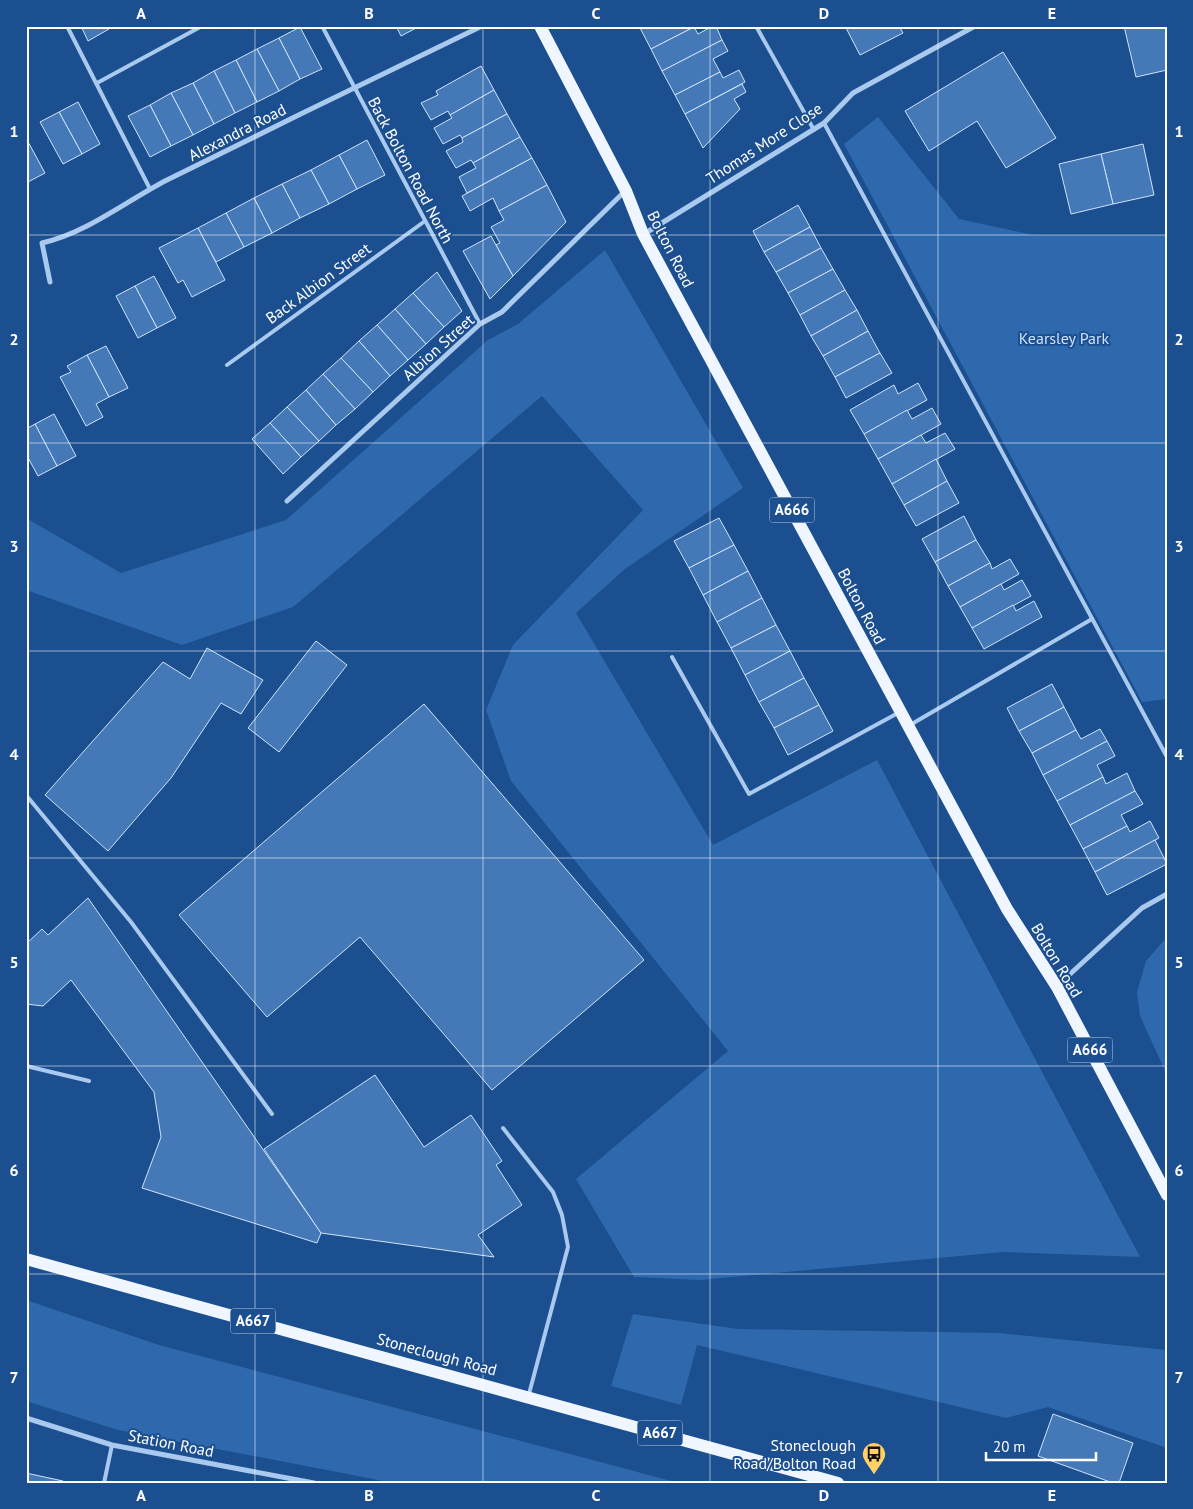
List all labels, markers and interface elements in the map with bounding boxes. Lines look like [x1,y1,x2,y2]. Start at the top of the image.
text: A [136,3,146,23]
text: B [364,3,374,23]
text: C [592,3,601,23]
text: D [819,3,829,23]
text: E [1048,3,1056,23]
street label: Back Bolton Road North [364,93,458,247]
street label: Thomas More Close [702,98,826,188]
street label: Alexandra Road [185,99,289,165]
text: 1 [9,121,19,141]
text: 1 [1174,121,1184,141]
street label: Bolton Road [643,207,699,291]
street label: Back Albion Street [262,238,375,328]
street label: Albion Street [398,309,478,384]
park label: Kearsley Park [1019,328,1109,348]
text: 2 [9,329,19,349]
text: 2 [1174,329,1184,349]
road number: A666 [770,498,814,522]
text: 3 [9,536,19,556]
text: 3 [1174,536,1184,556]
street label: Bolton Road [834,565,890,647]
text: 4 [9,744,19,764]
text: 4 [1174,744,1184,764]
street label: Bolton Road [1027,919,1087,1001]
text: 5 [9,952,19,972]
text: 5 [1174,952,1184,972]
road number: A666 [1068,1038,1112,1062]
text: 6 [9,1160,19,1180]
text: 6 [1174,1160,1184,1180]
road number: A667 [230,1308,276,1334]
street label: Stoneclough Road [375,1328,499,1380]
text: 7 [9,1367,19,1387]
text: 7 [1174,1367,1184,1387]
road number: A667 [638,1420,682,1446]
street label: Station Road [126,1425,216,1461]
scale bar [986,1429,1096,1461]
place label: Stoneclough Road/Bolton Road [733,1435,856,1473]
text: 20 m [993,1437,1026,1456]
bus stop icon: Stoneclough Road/Bolton Road [861,1441,887,1475]
text: A [136,1485,146,1505]
text: B [364,1485,374,1505]
text: C [592,1485,601,1505]
text: D [819,1485,829,1505]
text: E [1048,1485,1056,1505]

